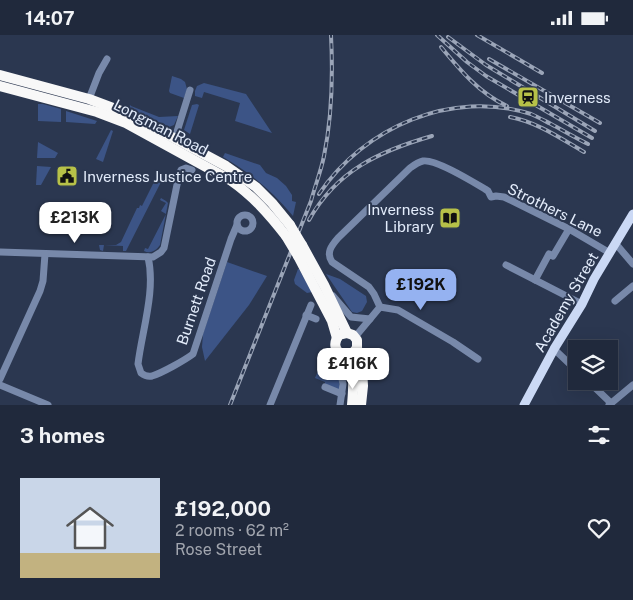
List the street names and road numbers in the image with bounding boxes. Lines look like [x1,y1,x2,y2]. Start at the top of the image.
street label: Longman Road [111,96,211,158]
street label: Strothers Lane [505,180,605,240]
street label: Academy Street [531,249,602,355]
street label: Burnett Road [173,255,219,347]

